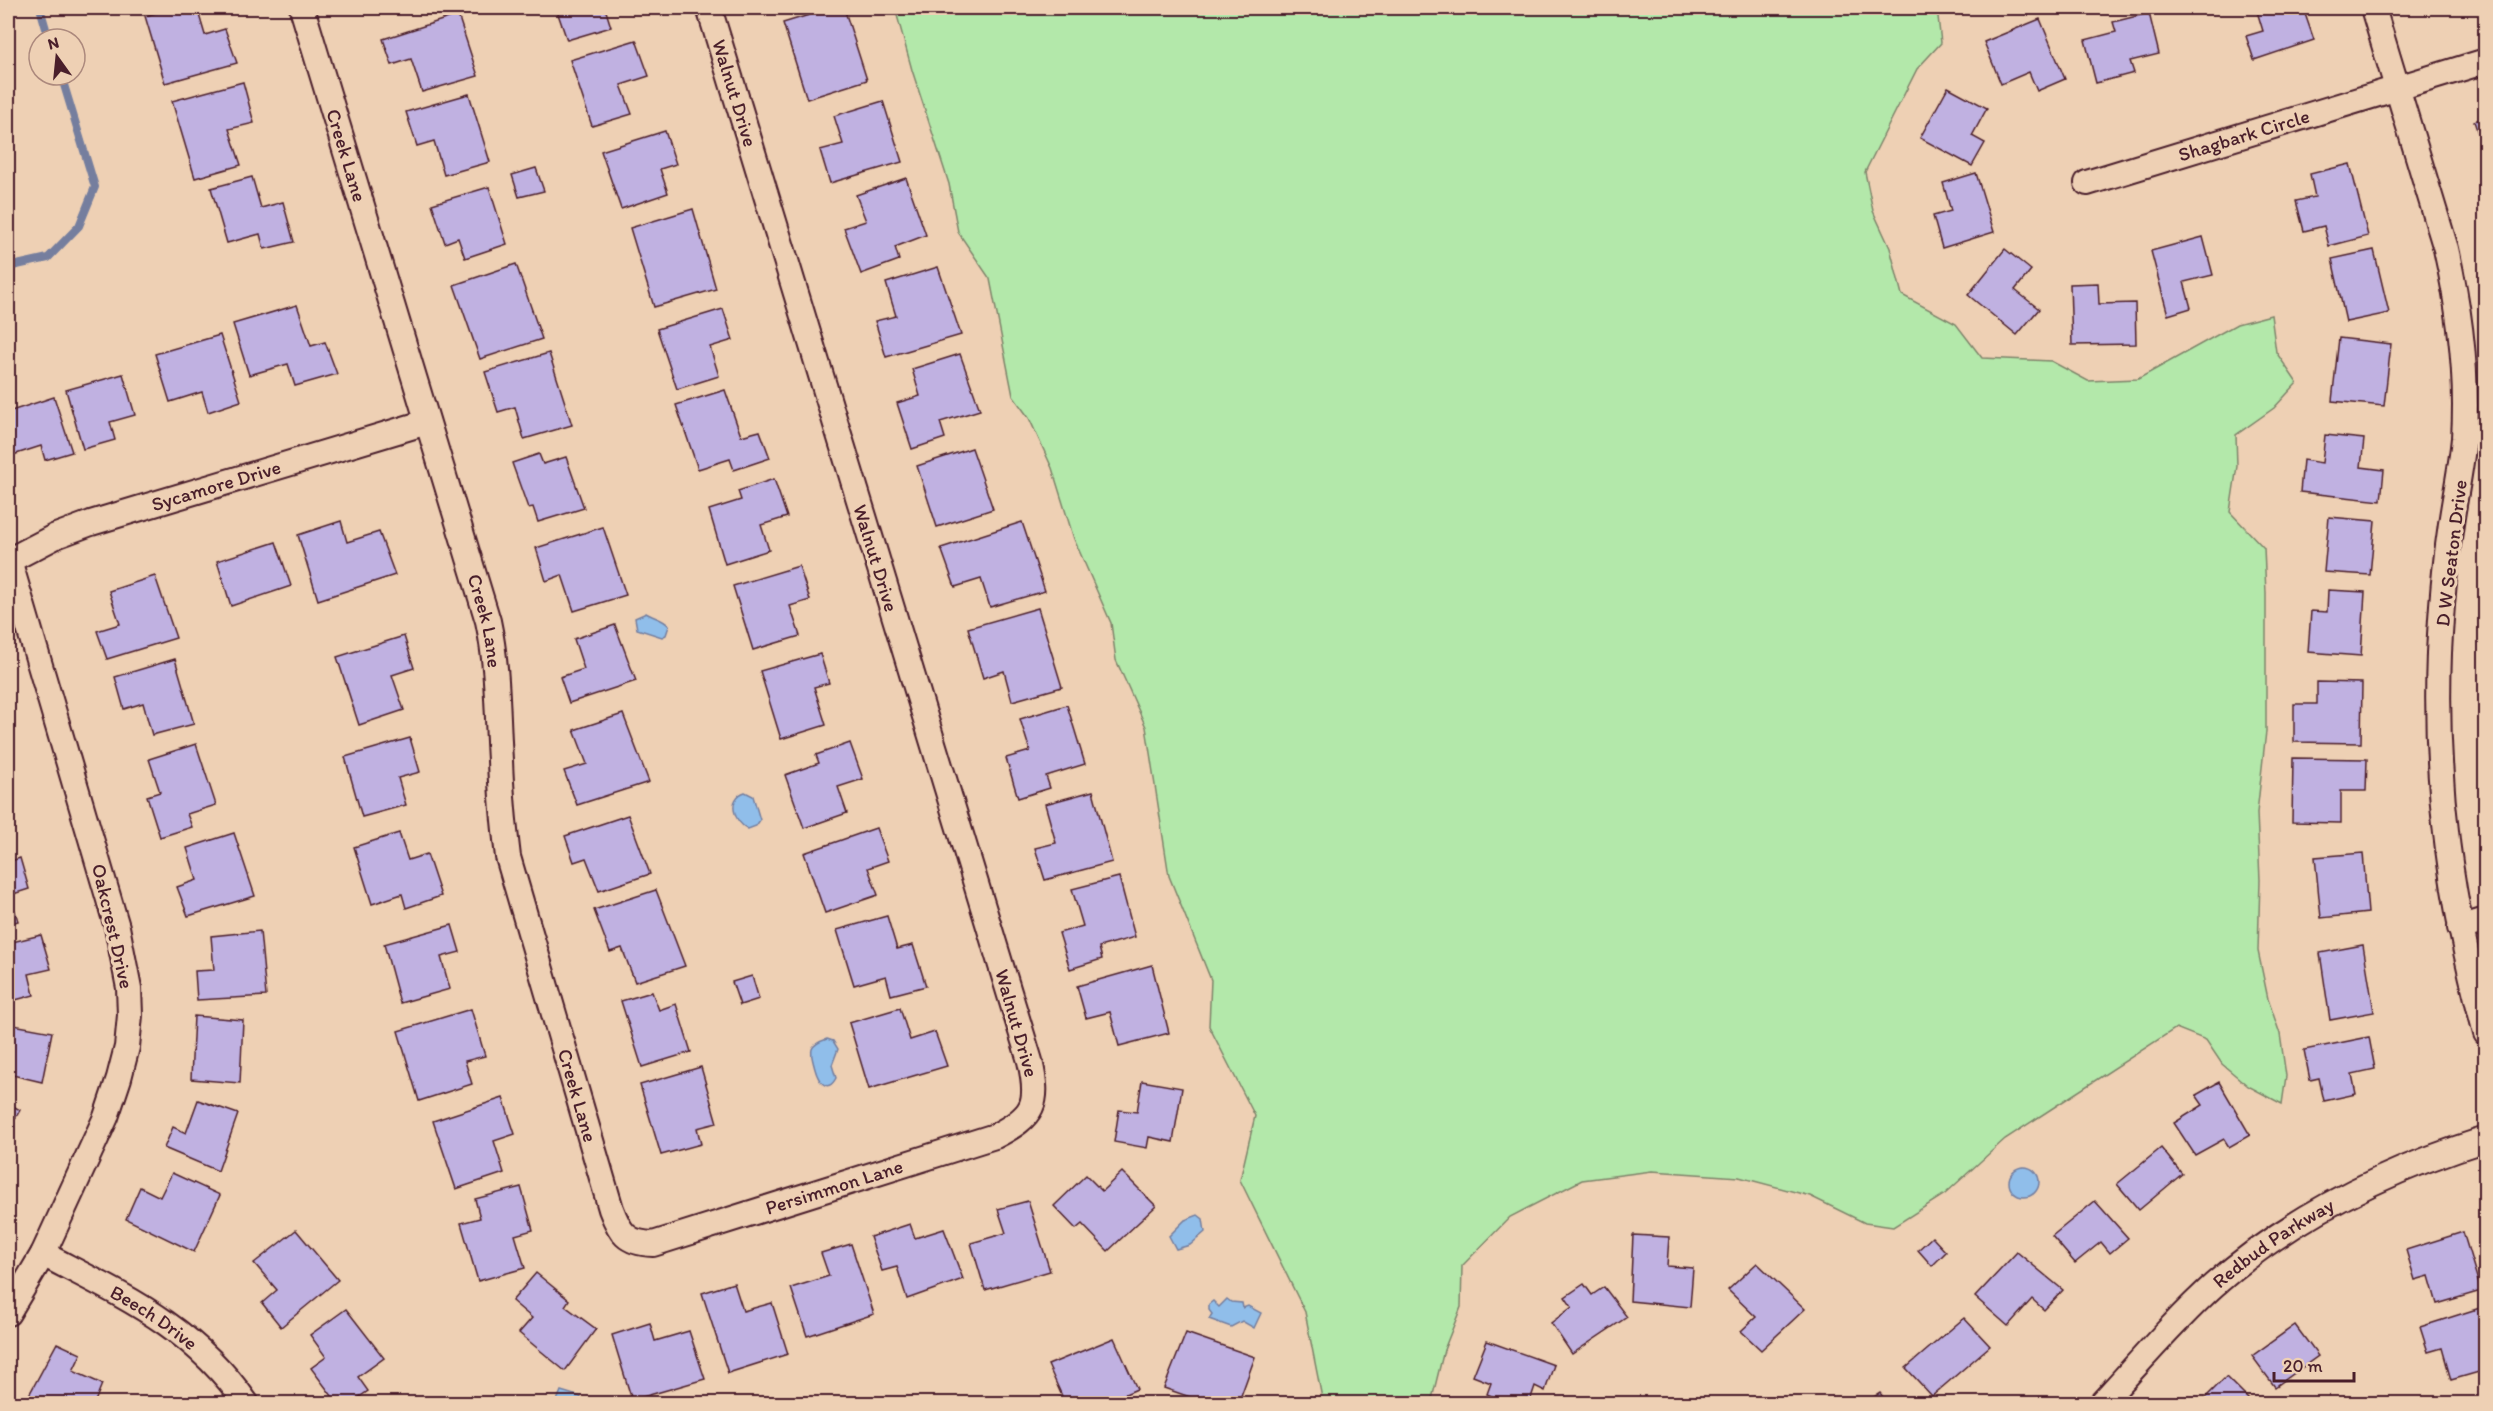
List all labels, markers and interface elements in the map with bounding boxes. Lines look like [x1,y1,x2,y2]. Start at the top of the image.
north arrow [27,27,87,87]
text: N [46,32,61,54]
street label: Walnut Drive [707,36,763,150]
street label: Shagbark Circle [2175,104,2312,166]
street label: Creek Lane [321,106,372,205]
street label: Sycamore Drive [148,455,284,516]
street label: D W Seaton Drive [2430,478,2472,628]
street label: Walnut Drive [848,501,904,615]
street label: Creek Lane [462,571,507,669]
street label: Oakcrest Drive [87,861,139,991]
street label: Walnut Drive [990,966,1044,1080]
street label: Creek Lane [553,1046,603,1145]
street label: Persimmon Lane [762,1154,906,1220]
street label: Redbud Parkway [2207,1192,2338,1293]
street label: Beech Drive [106,1280,203,1355]
scale bar [2274,1345,2354,1383]
text: 20 m [2283,1355,2323,1377]

